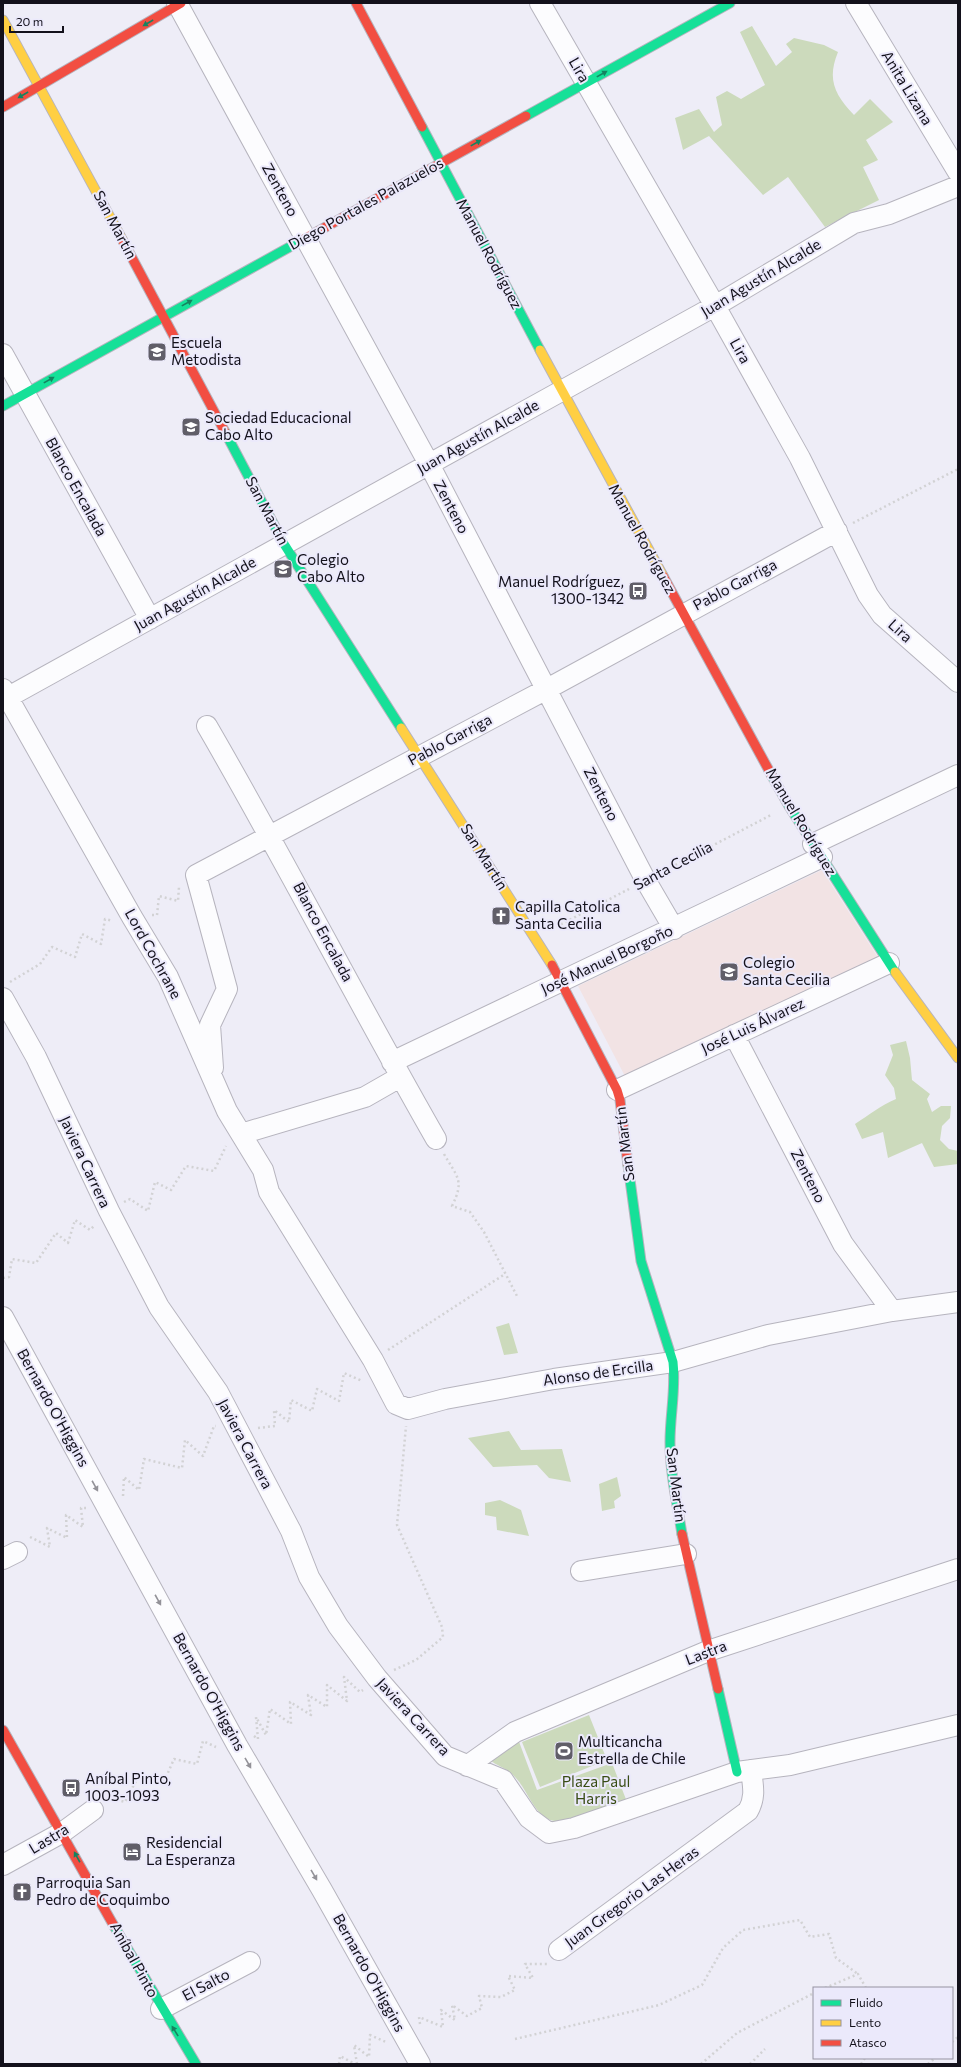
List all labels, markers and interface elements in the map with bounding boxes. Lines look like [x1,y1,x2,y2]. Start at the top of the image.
scale bar [10,8,63,34]
text: 20 m [16,14,43,28]
one-way arrow [142,19,154,26]
street label: Anita Lizana [879,47,937,128]
street label: Lira [566,54,594,85]
one-way arrow [596,70,608,77]
one-way arrow [17,92,29,99]
one-way arrow [470,140,482,146]
street label: Diego Portales Palazuelos [285,153,446,253]
street label: Zenteno [259,160,303,219]
street label: San Martín [90,187,141,262]
street label: Manuel Rodríguez [453,195,527,312]
street label: Juan Agustín Alcalde [697,234,824,320]
one-way arrow [181,300,193,307]
place label: Escuela Metodista [171,333,241,368]
street label: Lira [727,335,755,366]
school or university icon: Escuela Metodista [146,341,168,363]
one-way arrow [43,377,55,384]
street label: Juan Agustín Alcalde [413,395,542,477]
place label: Sociedad Educacional Cabo Alto [205,408,352,443]
school or university icon: Sociedad Educacional Cabo Alto [180,416,202,438]
street label: Blanco Encalada [42,434,111,539]
street label: San Martín [242,473,293,548]
street label: Zenteno [430,477,473,536]
street label: Manuel Rodríguez [605,481,680,596]
place label: Colegio Cabo Alto [297,550,365,585]
street label: Juan Agustín Alcalde [130,552,259,634]
street label: Pablo Garriga [690,554,780,614]
school or university icon: Colegio Cabo Alto [272,558,294,580]
place label: Manuel Rodríguez, 1300-1342 [498,572,624,607]
bus stop icon: Manuel Rodríguez, 1300-1342 [627,580,649,602]
street label: Lira [885,615,916,646]
street label: Pablo Garriga [405,709,495,769]
street label: Zenteno [581,764,623,824]
street label: Manuel Rodríguez [763,764,841,879]
street label: San Martín [457,820,512,893]
street label: Santa Cecilia [630,837,715,894]
street label: Blanco Encalada [290,879,358,984]
place label: Capilla Catolica Santa Cecilia [515,897,620,932]
street label: Lord Cochrane [122,905,186,1002]
church icon: Capilla Catolica Santa Cecilia [490,905,512,927]
street label: José Manuel Borgoño [538,921,675,998]
place label: Colegio Santa Cecilia [743,953,830,988]
school or university icon: Colegio Santa Cecilia [718,961,740,983]
street label: José Luis Álvarez [698,992,807,1057]
street label: San Martín [611,1106,637,1182]
street label: Javiera Carrera [57,1113,115,1210]
street label: Zenteno [788,1146,830,1206]
street label: Bernardo O'Higgins [14,1345,94,1470]
street label: Alonso de Ercilla [542,1355,654,1389]
street label: Javiera Carrera [215,1395,277,1492]
street label: San Martín [664,1447,690,1523]
one-way arrow [92,1480,99,1492]
one-way arrow [155,1594,161,1606]
street label: Bernardo O'Higgins [170,1629,250,1754]
street label: Lastra [682,1636,729,1668]
street label: Javiera Carrera [373,1674,454,1759]
place label: Multicancha Estrella de Chile [578,1732,686,1767]
sports icon: Multicancha Estrella de Chile [553,1740,575,1762]
one-way arrow [244,1758,252,1768]
place label: Aníbal Pinto, 1003-1093 [85,1769,171,1804]
park label: Plaza Paul Harris [562,1772,630,1807]
bus stop icon: Aníbal Pinto, 1003-1093 [60,1777,82,1799]
street label: Lastra [25,1819,72,1857]
place label: Residencial La Esperanza [146,1833,235,1868]
hotel icon: Residencial La Esperanza [121,1841,143,1863]
street label: Juan Gregorio Las Heras [561,1841,702,1951]
one-way arrow [73,1851,80,1863]
one-way arrow [310,1869,317,1881]
place label: Parroquia San Pedro de Coquimbo [36,1873,170,1908]
church icon: Parroquia San Pedro de Coquimbo [11,1881,33,1903]
street label: Bernardo O'Higgins [330,1910,410,2035]
street label: Aníbal Pinto [107,1919,163,2000]
street label: El Salto [179,1964,232,2004]
legend [813,1987,953,2059]
text: Fluido [849,1995,883,2009]
text: Lento [849,2015,881,2029]
one-way arrow [171,2026,179,2036]
text: Atasco [849,2035,887,2049]

